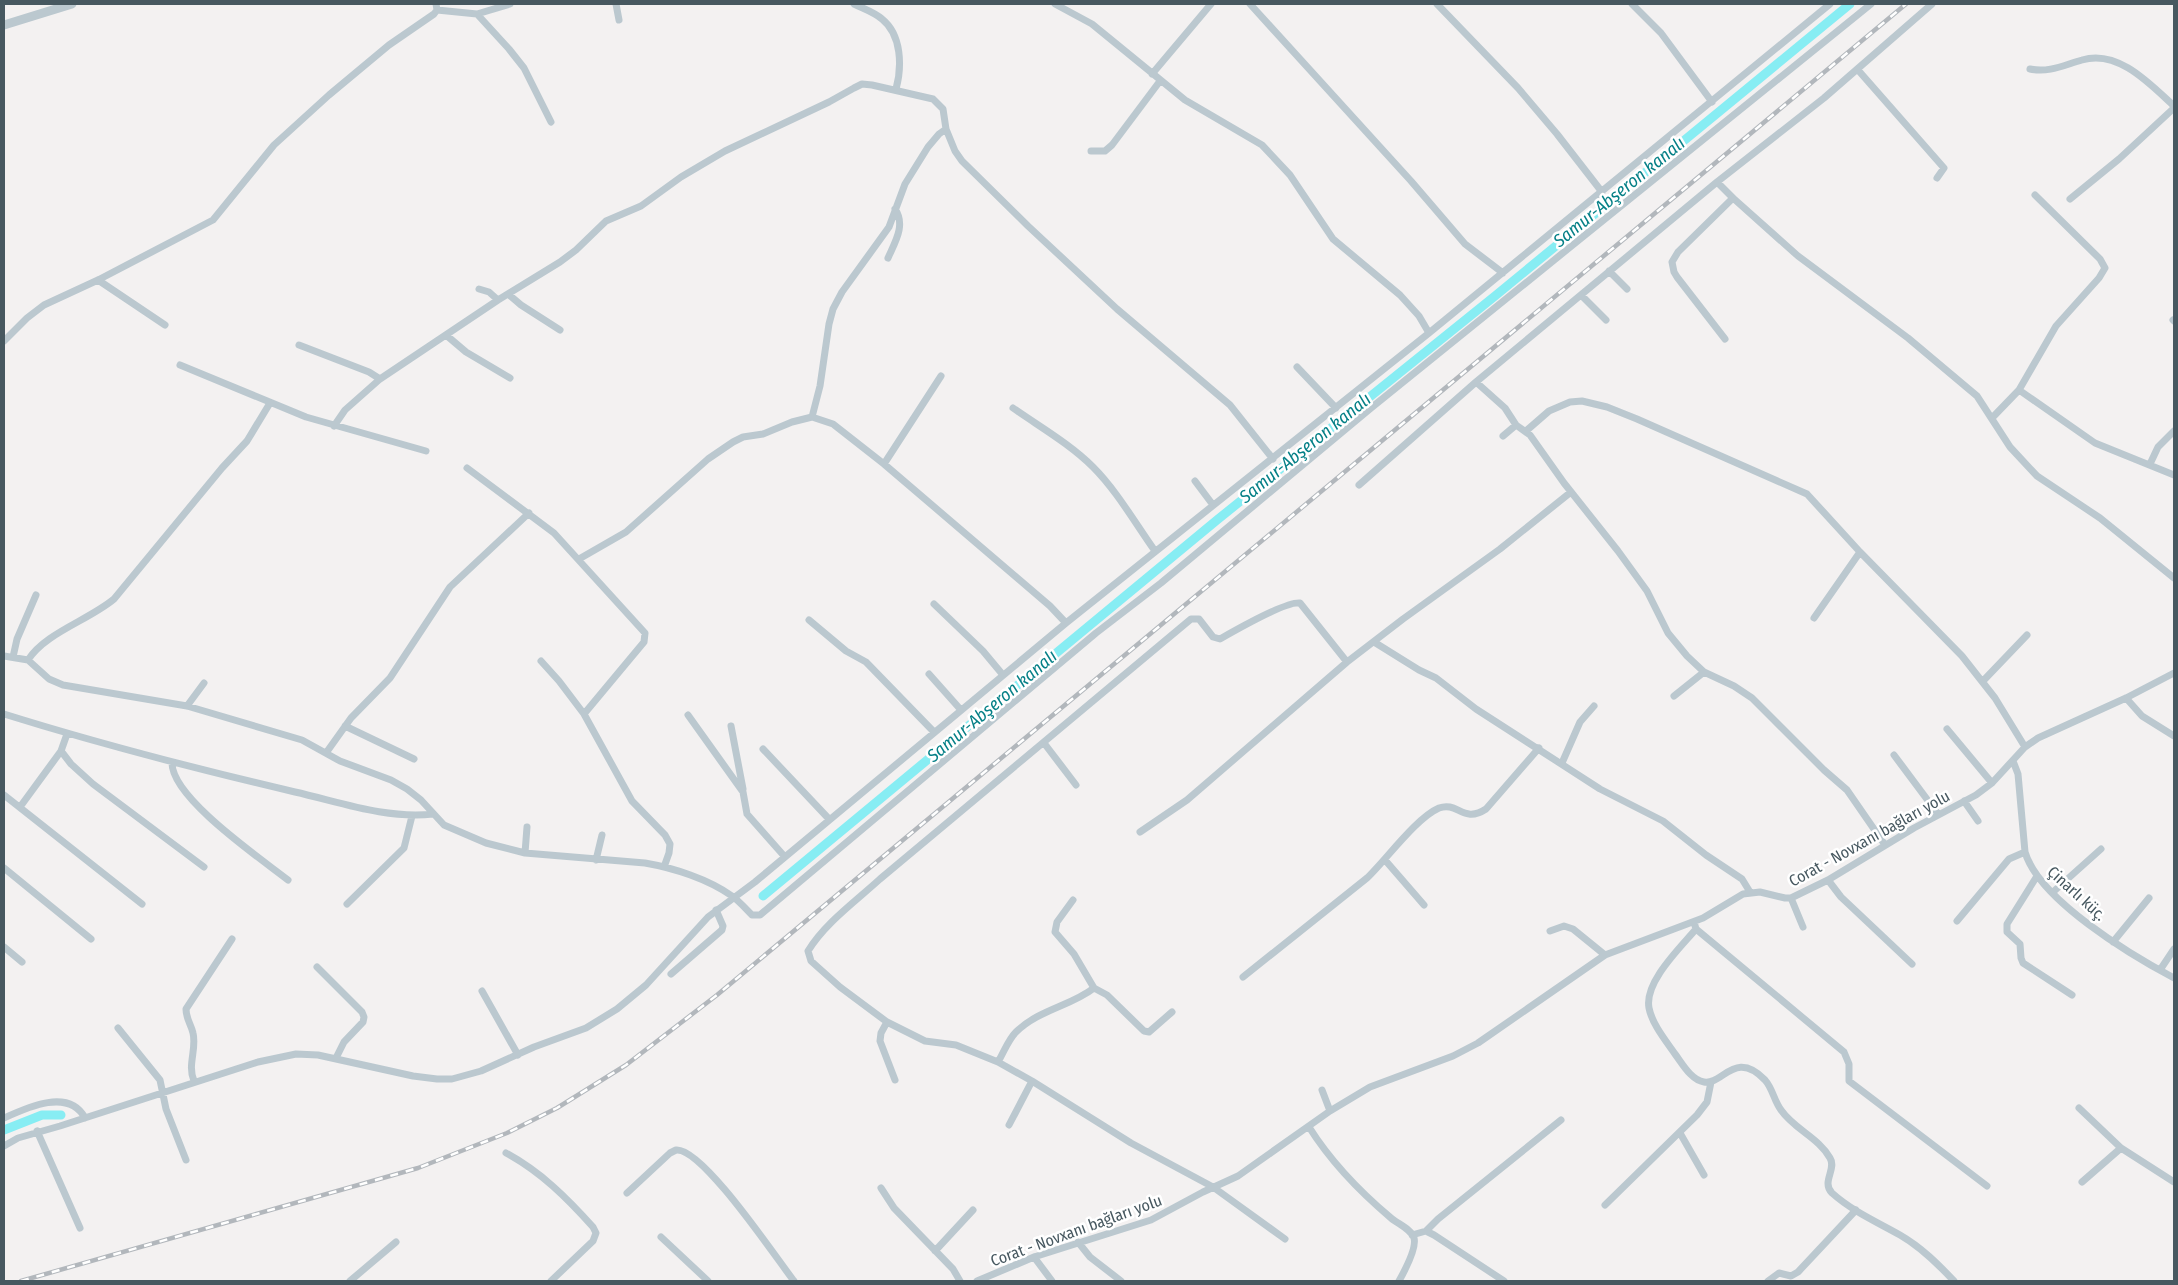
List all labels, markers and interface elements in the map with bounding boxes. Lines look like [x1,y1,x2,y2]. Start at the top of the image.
water label: Samur-Abşeron kanalı [1548,132,1689,253]
water label: Samur-Abşeron kanalı [1234,388,1375,509]
water label: Samur-Abşeron kanalı [922,645,1062,768]
street label: Corat - Novxanı bağları yolu [1786,786,1953,891]
street label: Çinarlı küç. [2043,862,2110,925]
street label: Corat - Novxanı bağları yolu [988,1191,1164,1270]

